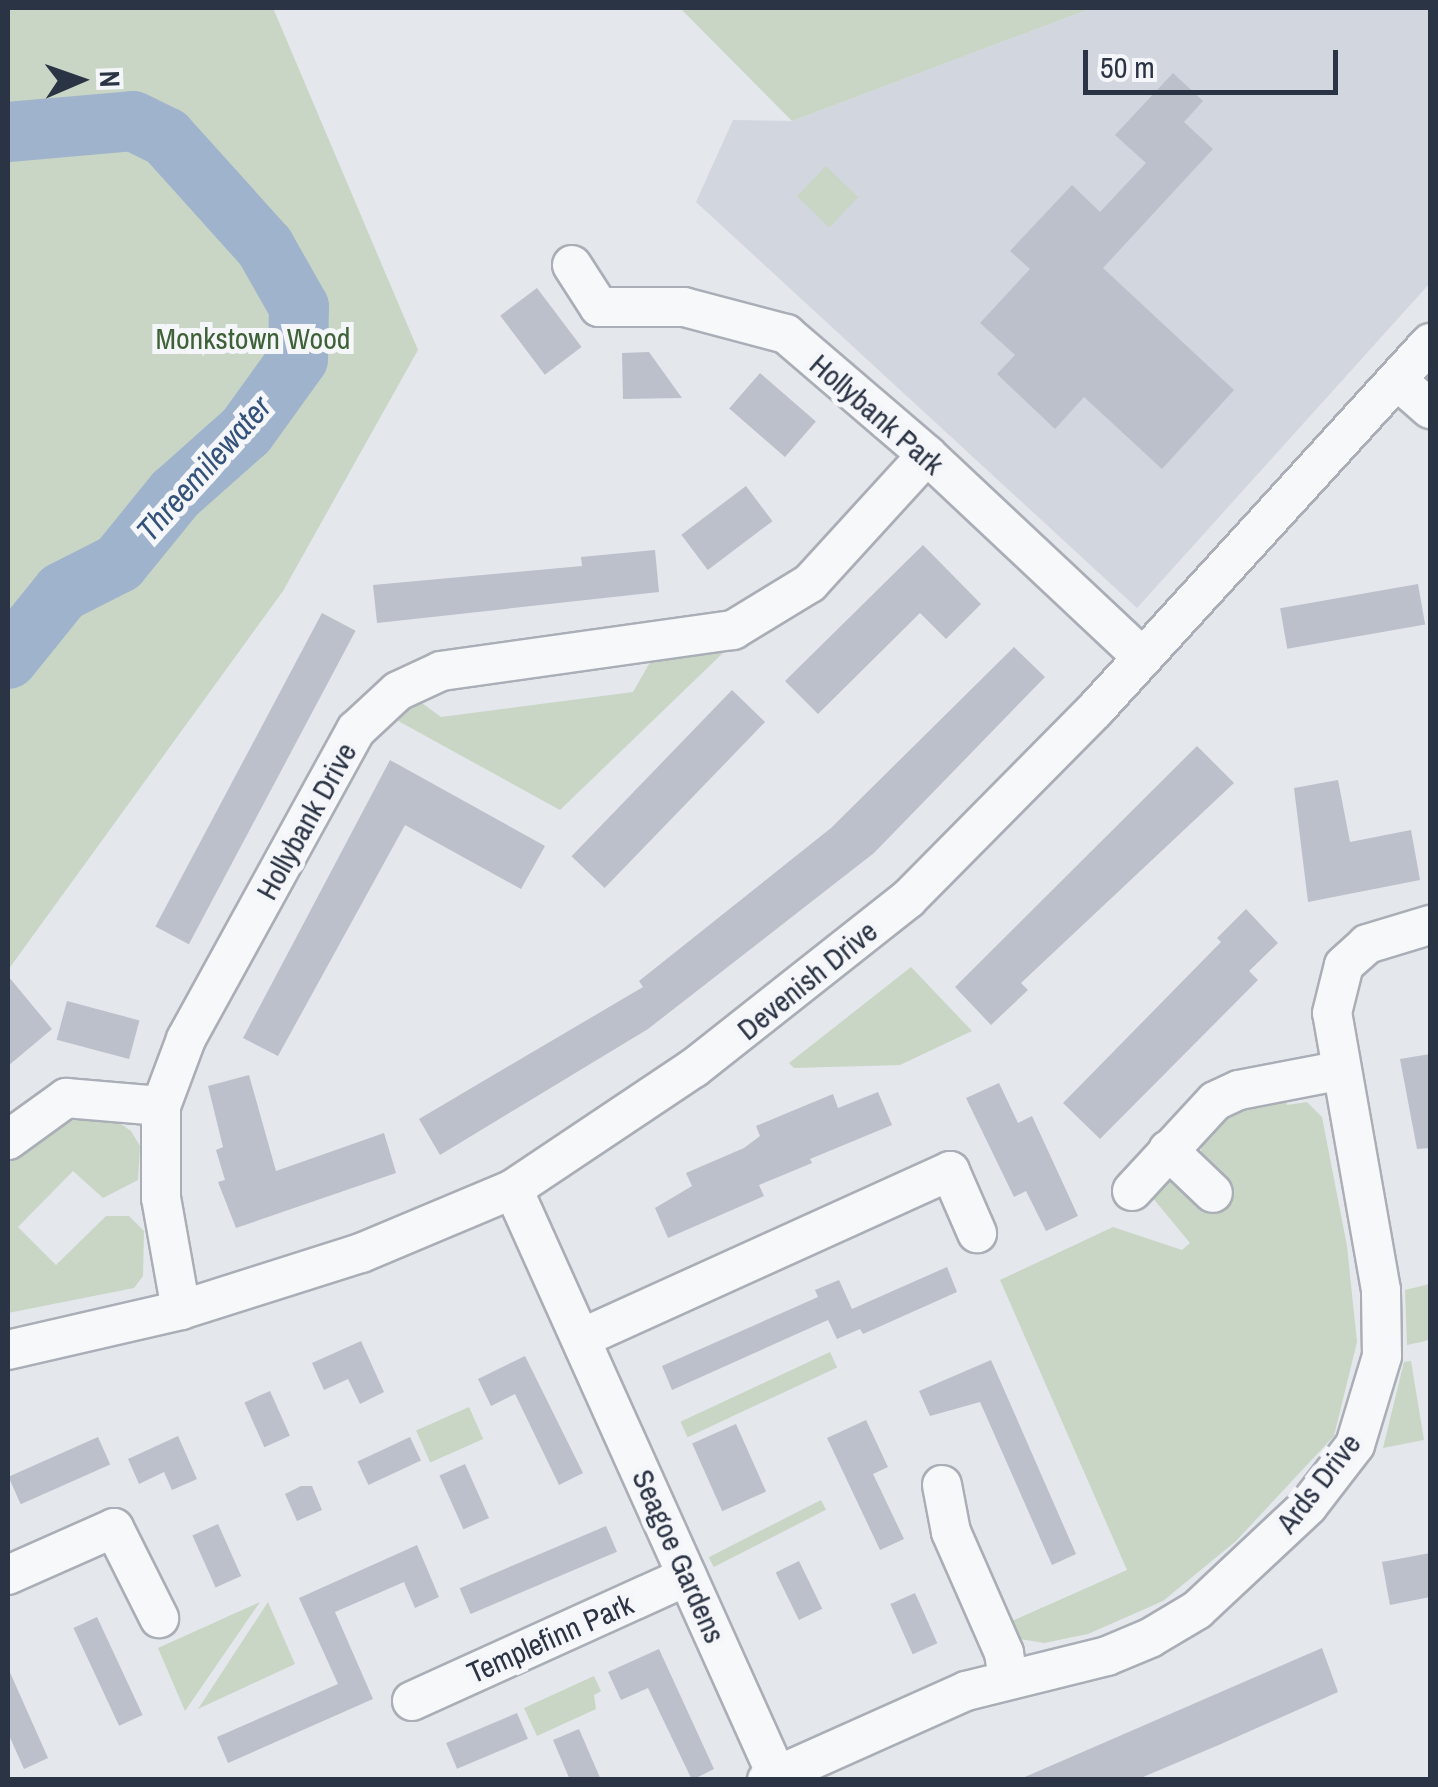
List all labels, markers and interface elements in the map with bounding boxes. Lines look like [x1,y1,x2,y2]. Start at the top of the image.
north arrow [30,30,130,130]
scale bar [1088,30,1343,92]
text: 50 m [1100,47,1155,87]
text: N [91,70,129,88]
park label: Monkstown Wood [155,320,351,356]
street label: Hollybank Park [803,346,951,482]
water label: Threemilewater [129,388,279,550]
street label: Hollybank Drive [248,736,364,906]
street label: Devenish Drive [730,913,884,1047]
street label: Ards Drive [1268,1426,1368,1540]
street label: Seagoe Gardens [625,1464,733,1648]
street label: Templefinn Park [461,1585,639,1691]

